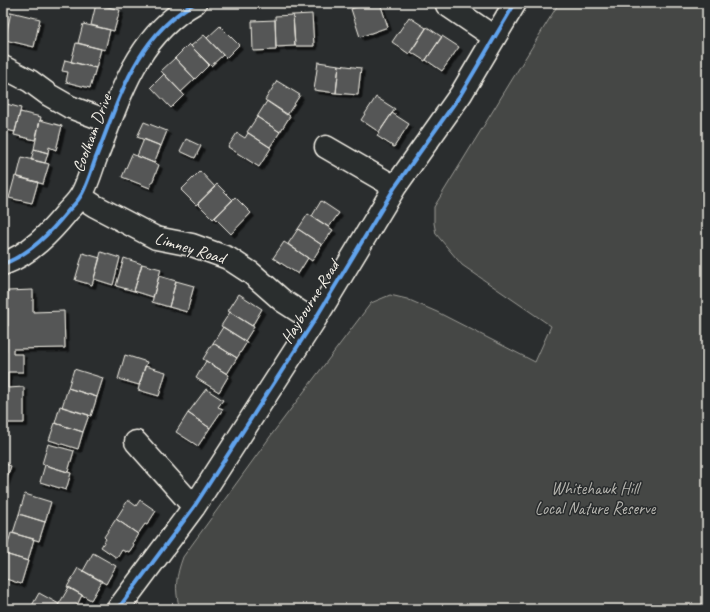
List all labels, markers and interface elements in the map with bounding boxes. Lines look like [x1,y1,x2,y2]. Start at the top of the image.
street label: Coolham Drive [68,90,117,175]
street label: Limney Road [152,227,230,269]
street label: Haybourne Road [276,254,346,347]
park label: Whitehawk Hill Local Nature Reserve [535,478,657,519]

